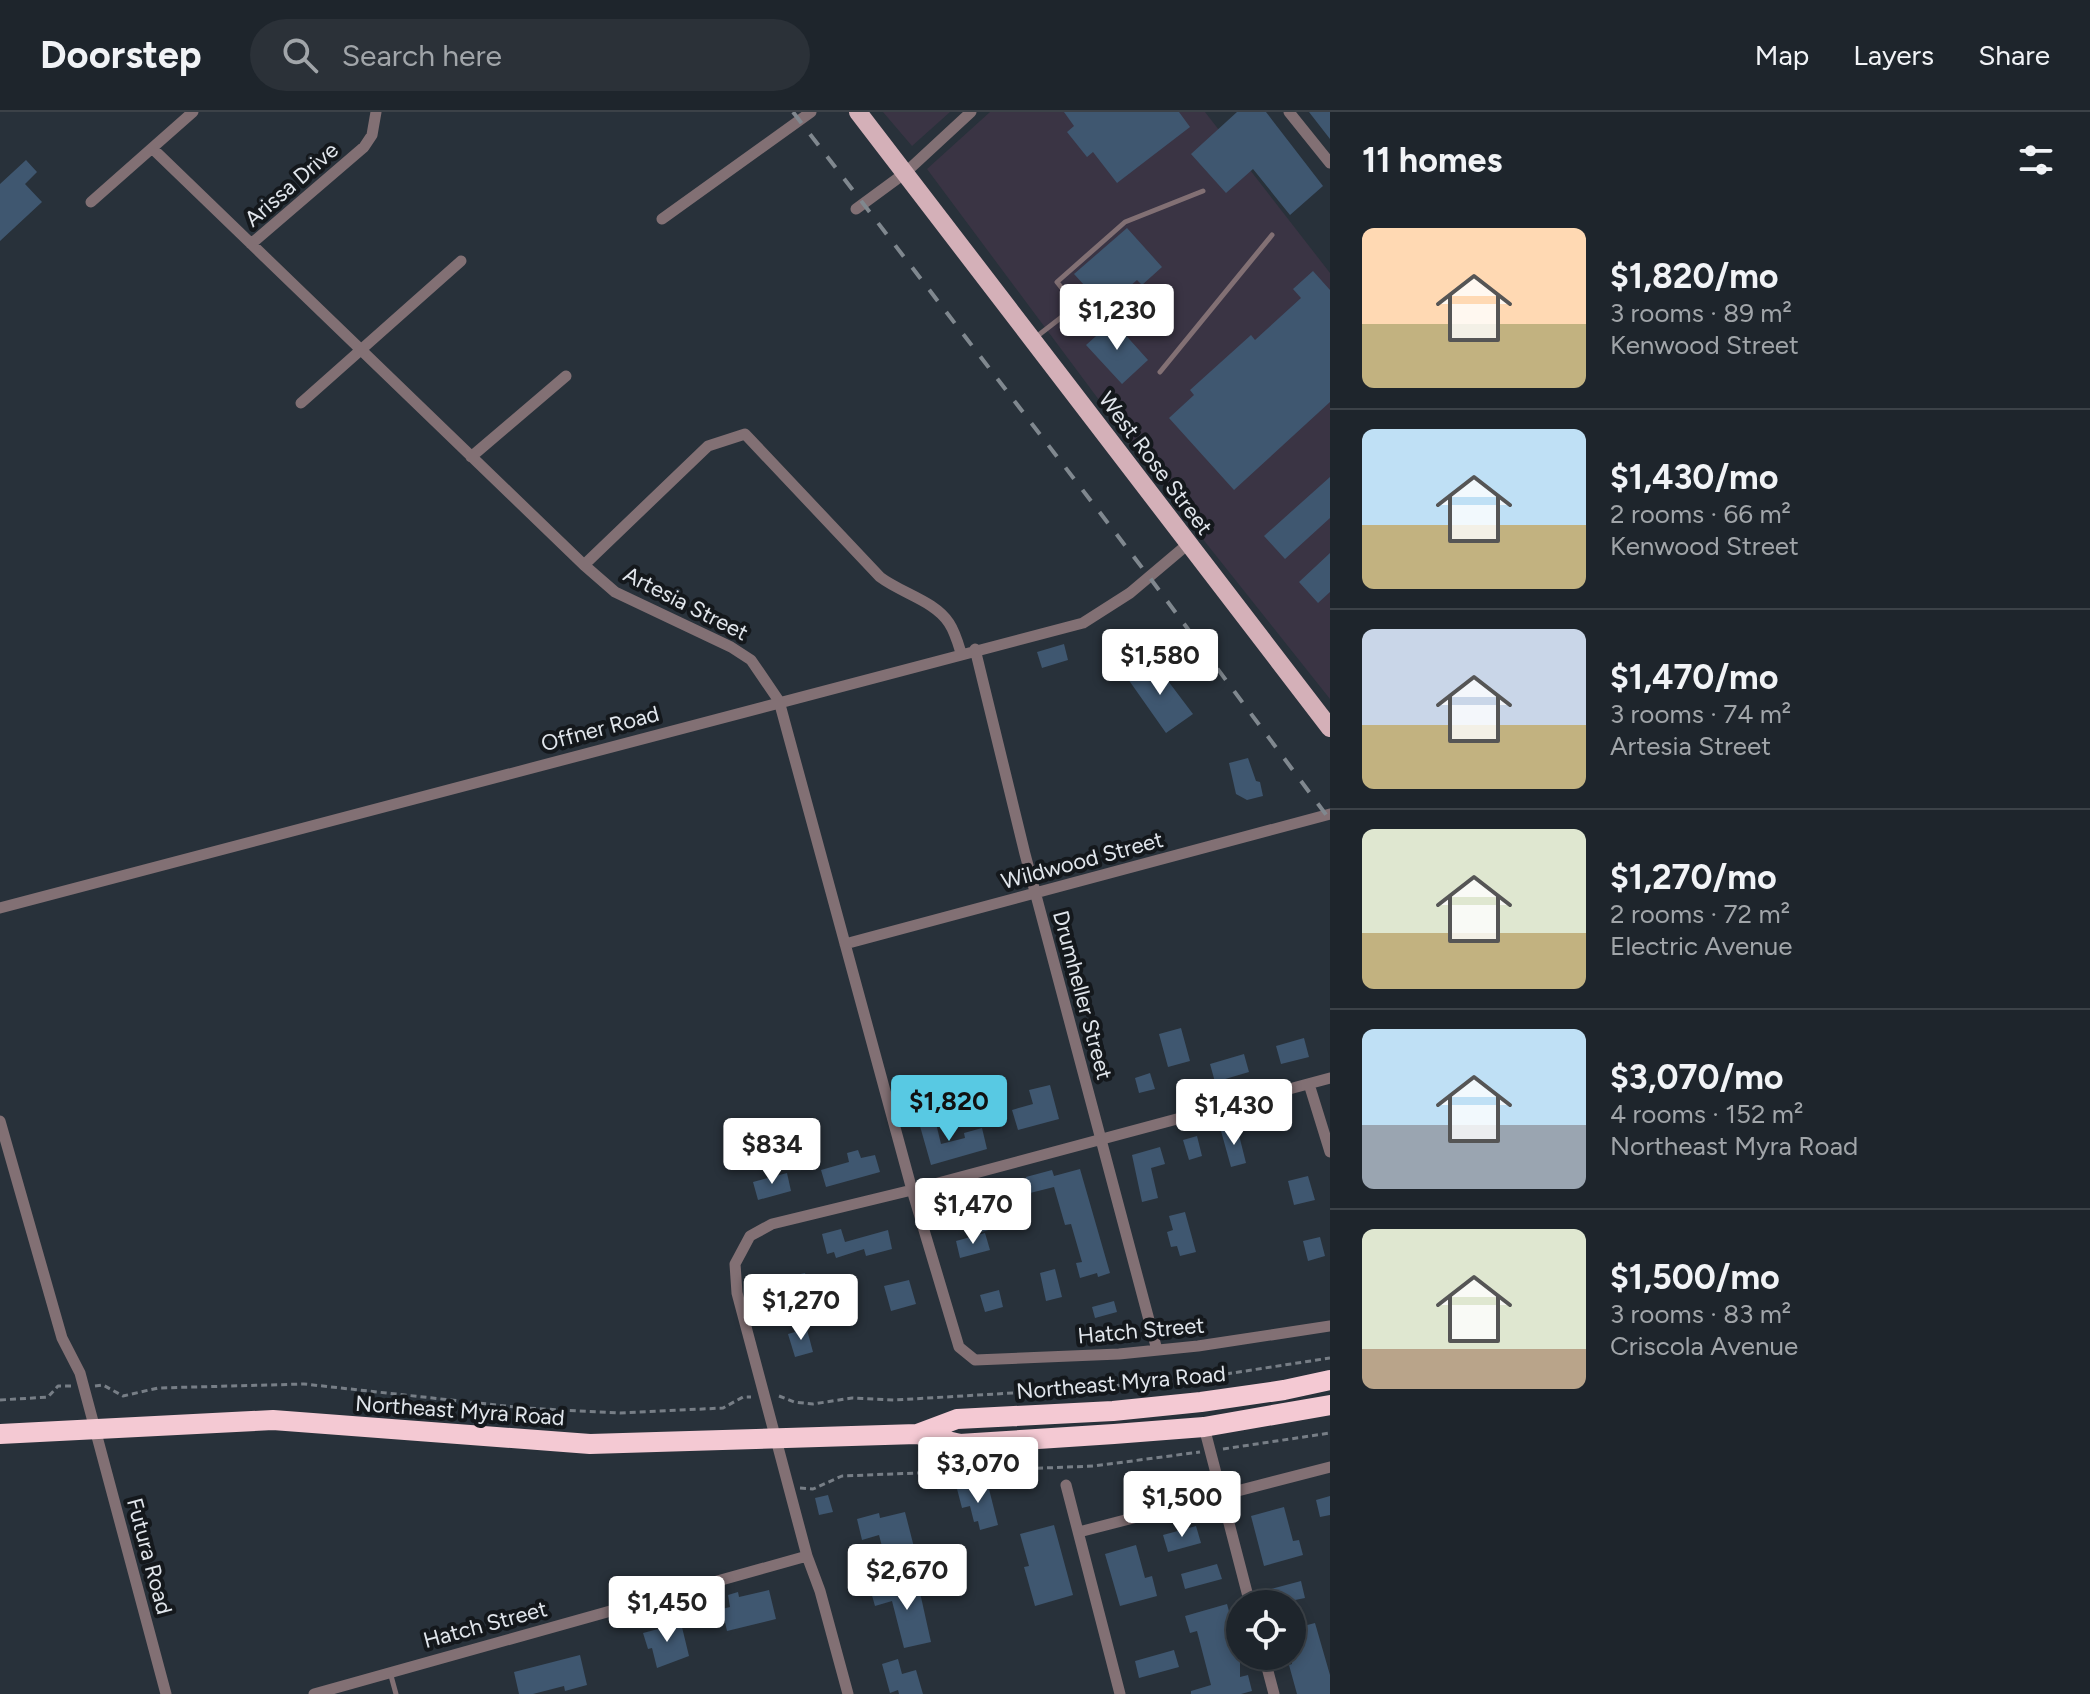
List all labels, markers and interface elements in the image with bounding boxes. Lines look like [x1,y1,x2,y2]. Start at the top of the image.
search box [250,19,810,91]
text: Doorstep [40,32,202,78]
icon: search [278,33,322,77]
text: Search here [342,37,502,74]
text: Map [1755,38,1809,72]
text: Layers [1853,38,1934,72]
text: Share [1978,38,2050,72]
street label: Arissa Drive [239,136,344,232]
icon: filters [2014,138,2058,182]
text: 11 homes [1362,140,1502,181]
text: $1,820/mo [1610,256,1779,297]
icon: home [1426,260,1522,356]
pin: $1,230 [1052,284,1182,352]
text: $1,230 [1078,294,1156,326]
text: 3 rooms · 89 m² [1610,297,1792,329]
text: Kenwood Street [1610,329,1799,361]
street label: West Rose Street [1093,386,1218,540]
text: $1,430/mo [1610,457,1778,498]
icon: home [1426,461,1522,557]
text: 2 rooms · 66 m² [1610,498,1791,530]
text: Kenwood Street [1610,530,1799,562]
street label: Artesia Street [619,560,753,646]
pin: $1,580 [1095,629,1225,697]
text: $1,580 [1120,639,1200,671]
text: $1,470/mo [1610,657,1778,698]
icon: home [1426,661,1522,757]
text: 3 rooms · 74 m² [1610,698,1791,730]
street label: Offner Road [538,700,662,757]
text: Artesia Street [1610,730,1771,762]
street label: Wildwood Street [998,826,1166,895]
text: $1,270/mo [1610,857,1777,898]
icon: home [1426,861,1522,957]
text: 2 rooms · 72 m² [1610,898,1790,930]
street label: Drumheller Street [1047,908,1118,1083]
text: Electric Avenue [1610,930,1792,962]
text: $3,070/mo [1610,1057,1784,1098]
icon: home [1426,1061,1522,1157]
pin: $1,820 [884,1075,1014,1143]
pin: $1,430 [1169,1079,1299,1147]
text: $1,820 [909,1085,989,1117]
text: $1,430 [1194,1089,1274,1121]
text: 4 rooms · 152 m² [1610,1098,1803,1130]
pin: $834 [725,1118,819,1186]
text: $834 [741,1128,803,1160]
text: Northeast Myra Road [1610,1130,1858,1162]
pin: $1,470 [908,1178,1038,1246]
text: $1,470 [933,1188,1013,1220]
text: $1,500/mo [1610,1257,1780,1298]
icon: home [1426,1261,1522,1357]
pin: $1,270 [736,1274,866,1342]
text: $1,270 [762,1284,840,1316]
text: 3 rooms · 83 m² [1610,1298,1791,1330]
street label: Hatch Street [1076,1312,1206,1349]
text: Criscola Avenue [1610,1330,1798,1362]
street label: Northeast Myra Road [1015,1360,1227,1405]
street label: Northeast Myra Road [354,1390,566,1431]
pin: $3,070 [913,1437,1043,1505]
text: $3,070 [936,1447,1020,1479]
pin: $1,500 [1117,1471,1247,1539]
text: $1,500 [1142,1481,1222,1513]
street label: Futura Road [121,1495,178,1617]
pin: $2,670 [842,1544,972,1612]
text: $2,670 [866,1554,948,1586]
pin: $1,450 [602,1576,732,1644]
text: $1,450 [627,1586,707,1618]
map controls [1226,1590,1306,1670]
button: locate [1226,1590,1306,1670]
street label: Hatch Street [420,1595,550,1654]

